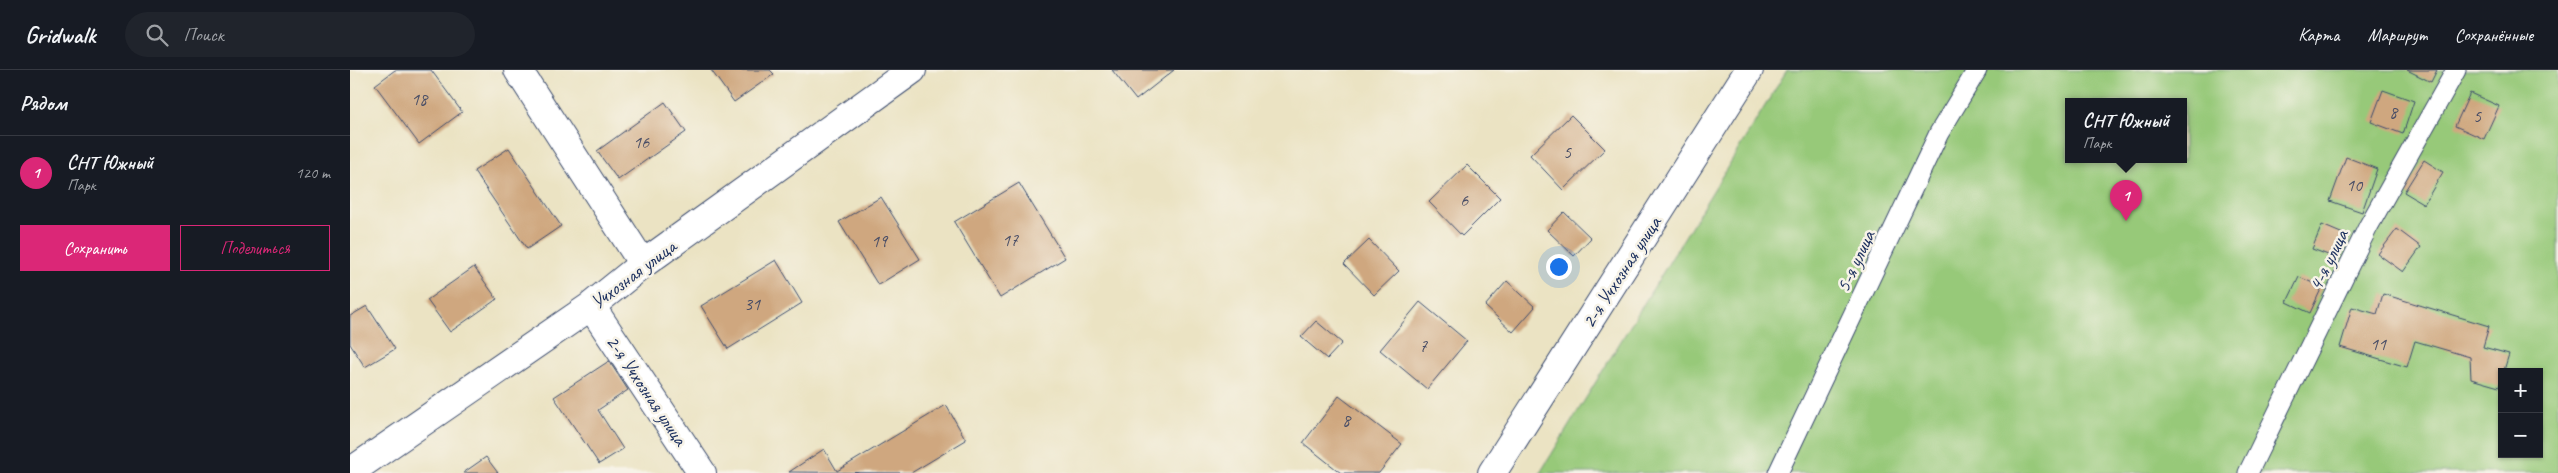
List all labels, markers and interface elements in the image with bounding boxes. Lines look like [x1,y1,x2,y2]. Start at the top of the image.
search box [125,12,475,57]
text: Gridwalk [25,20,95,50]
icon: search [143,21,171,49]
text: Поиск [183,23,224,47]
text: Карта [2298,24,2339,46]
text: Маршрут [2367,24,2427,46]
text: Сохранённые [2455,24,2533,46]
house number: 18 [411,88,429,110]
text: Рядом [20,90,67,116]
popup [2065,98,2187,163]
house number: 8 [2389,101,2399,123]
house number: 5 [2473,105,2482,127]
text: СНТ Южный [2083,109,2169,133]
house number: 16 [633,131,650,153]
text: Парк [2083,133,2111,153]
house number: 5 [1563,141,1572,163]
text: СНТ Южный [67,151,153,175]
text: 1 [32,163,40,183]
text: 120 m [296,163,330,183]
house number: 10 [2346,174,2364,196]
text: Парк [67,175,96,195]
pin: 1 [2110,180,2142,221]
house number: 6 [1460,189,1469,211]
street label: 2-я Учхозная улица [1576,211,1667,333]
street label: 4-я улица [2303,224,2354,295]
button: Сохранить [20,225,170,271]
button: Поделиться [180,225,330,271]
street label: 5-я улица [1830,225,1881,296]
house number: 17 [1002,229,1019,251]
house number: 19 [871,230,889,252]
street label: Учхозная улица [586,233,683,315]
your location [1546,254,1572,280]
house number: 31 [744,293,761,315]
street label: 2-я Учхозная улица [600,330,693,451]
house number: 11 [2370,333,2387,355]
house number: 7 [1419,335,1428,357]
map controls [2498,368,2543,458]
button: + [2498,368,2543,413]
house number: 8 [1342,409,1352,431]
button: − [2498,413,2543,458]

